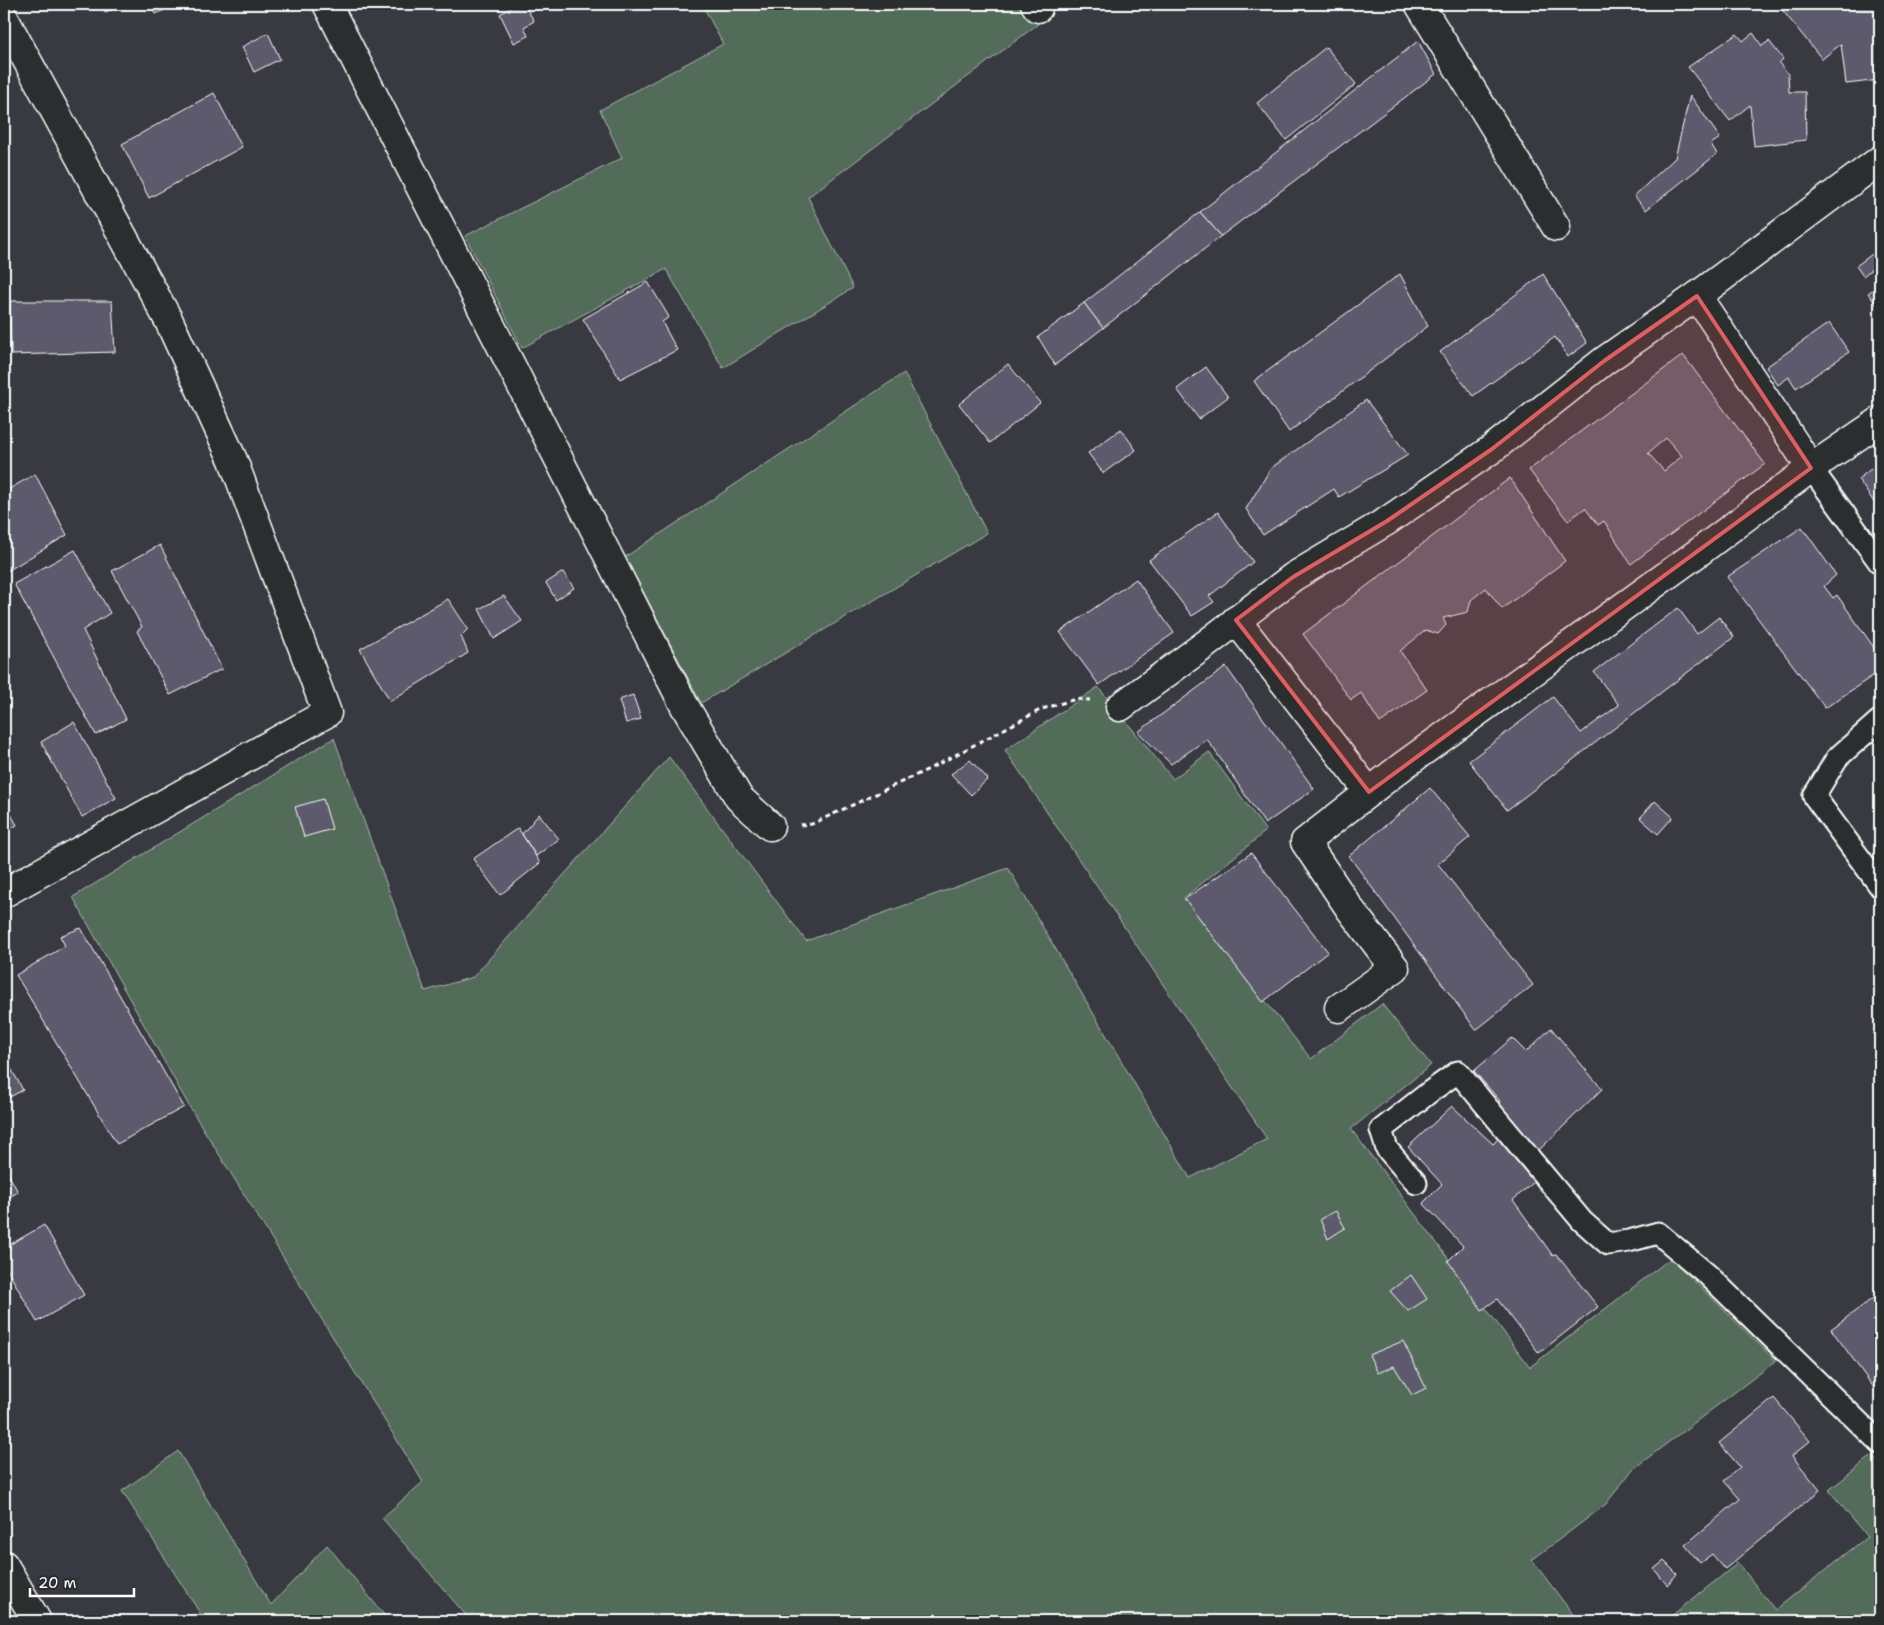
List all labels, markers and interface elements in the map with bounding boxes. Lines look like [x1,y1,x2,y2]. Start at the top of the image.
scale bar [30,1565,134,1597]
text: 20 m [38,1573,77,1593]

